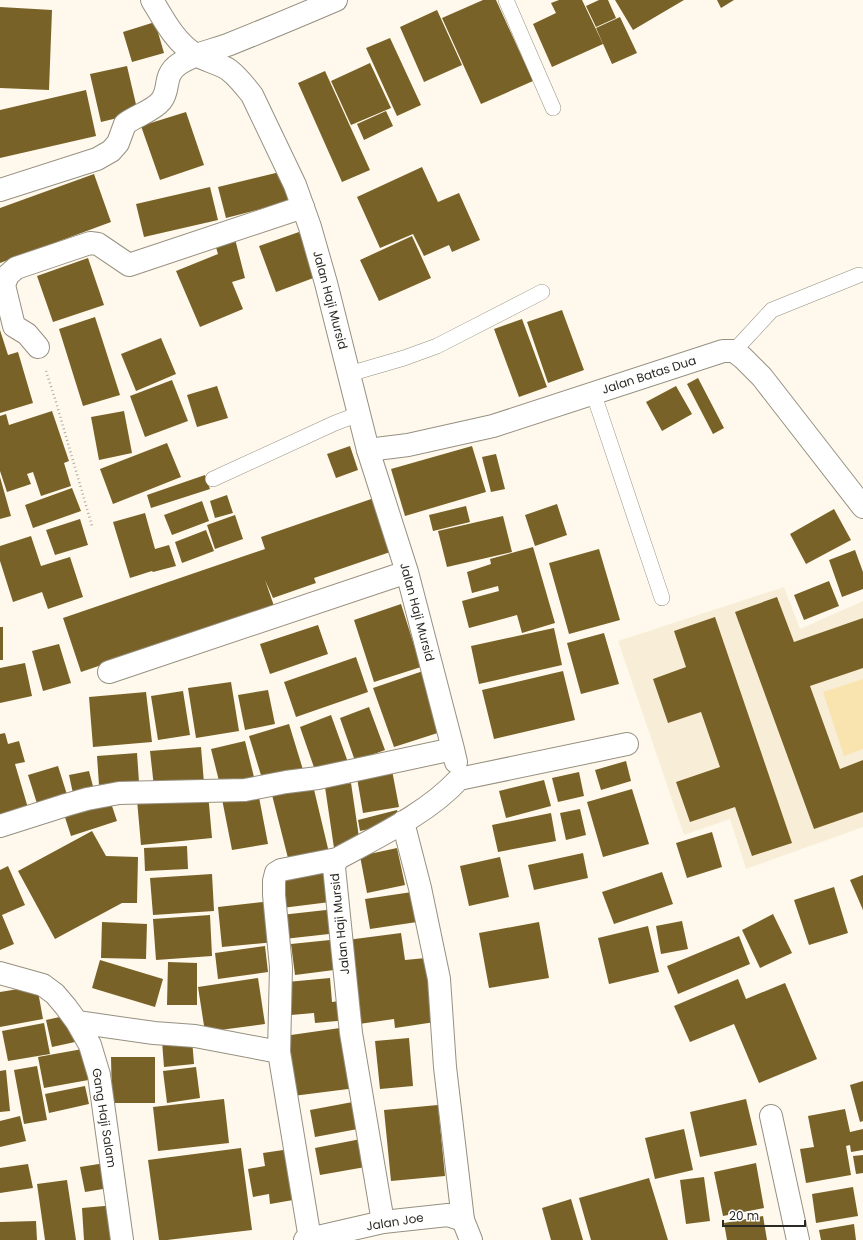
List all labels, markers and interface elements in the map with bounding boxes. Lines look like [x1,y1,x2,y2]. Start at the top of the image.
street label: Jalan Haji Mursid [309,249,352,351]
street label: Jalan Batas Dua [600,351,698,398]
street label: Jalan Haji Mursid [396,561,439,663]
street label: Jalan Haji Mursid [326,873,353,976]
street label: Gang Haji Salam [88,1067,121,1169]
scale bar [723,1202,805,1228]
text: 20 m [729,1207,759,1224]
street label: Jalan Joe [365,1209,425,1234]

